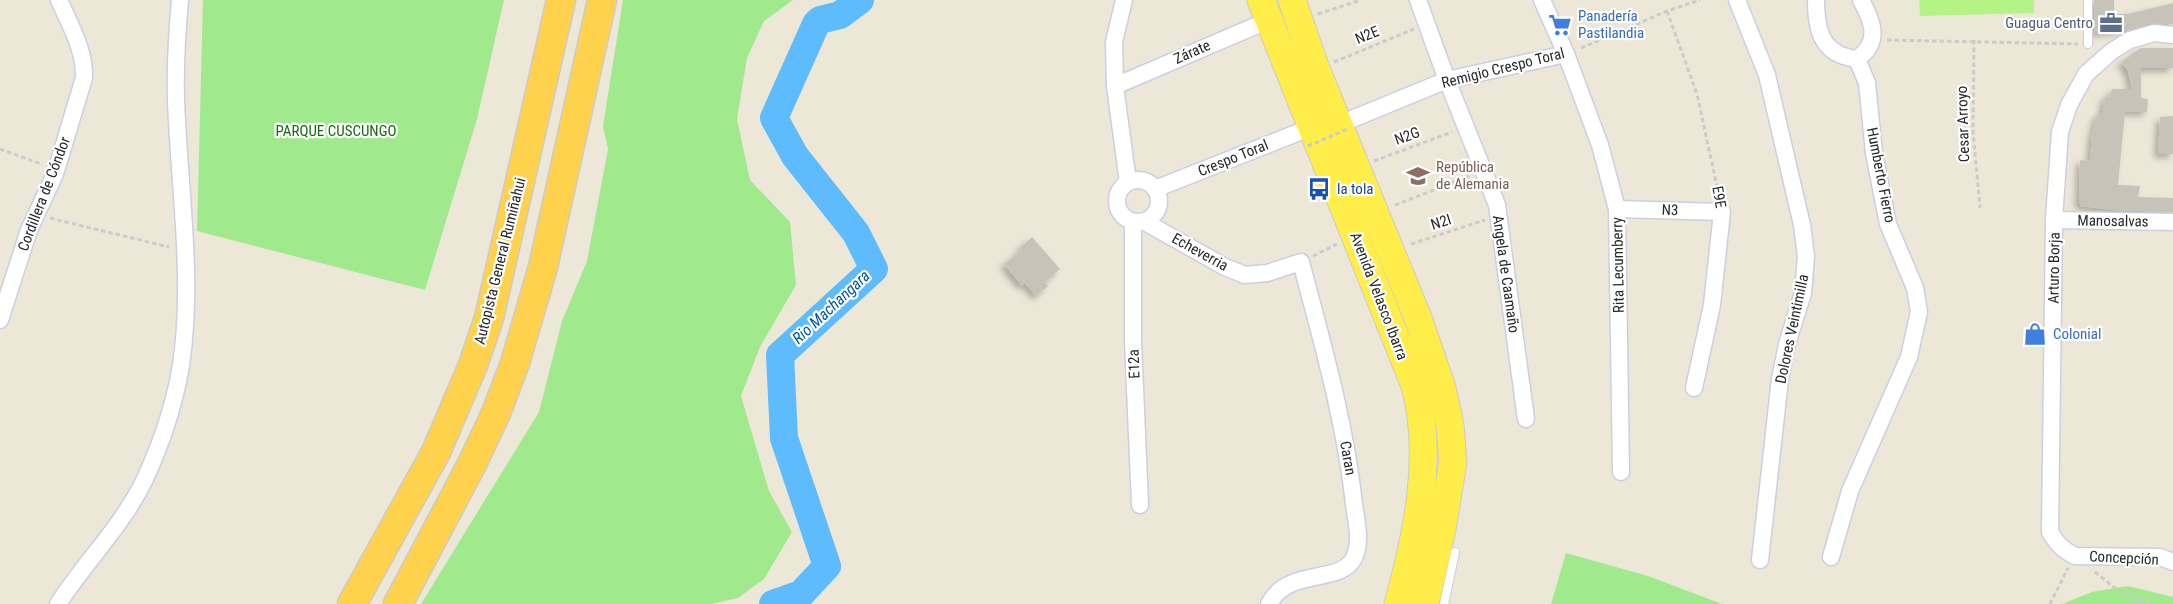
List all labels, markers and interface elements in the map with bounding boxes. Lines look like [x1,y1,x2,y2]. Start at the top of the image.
place label: Panadería Pastilandia [1578,7,1644,42]
office icon: Guagua Centro [2098,10,2124,36]
supermarket icon: Panadería Pastilandia [1547,12,1573,38]
place label: Guagua Centro [2005,14,2093,32]
street label: N2E [1352,22,1382,48]
street label: Zárate [1171,36,1213,68]
street label: Remigio Crespo Toral [1440,44,1566,92]
street label: Cesar Arroyo [1953,86,1973,162]
park label: PARQUE CUSCUNGO [275,122,397,140]
street label: N2G [1392,123,1422,149]
street label: Humberto Fierro [1863,126,1899,224]
street label: Cordillera de Cóndor [14,134,74,254]
street label: Crespo Toral [1195,136,1271,180]
place label: República de Alemania [1436,158,1509,193]
school or university icon: República de Alemania [1405,163,1431,189]
street label: Autopista General Rumiñahui [471,176,529,346]
bus stop icon: la tola [1306,176,1332,202]
place label: la tola [1337,180,1374,198]
street label: E9E [1708,184,1730,210]
street label: N3 [1661,201,1679,219]
street label: N2I [1428,210,1454,234]
street label: Manosalvas [2077,211,2149,231]
street label: Angela de Caamaño [1489,214,1523,334]
street label: Rita Lecumberry [1608,217,1628,313]
street label: Echeverria [1169,229,1231,275]
street label: Avenida Velasco Ibarra [1346,230,1412,362]
street label: Arturo Borja [2044,232,2064,304]
water label: Rio Machangara [788,266,874,348]
street label: Dolores Veintimilla [1772,273,1812,385]
shop icon: Colonial [2022,321,2048,347]
place label: Colonial [2053,325,2101,343]
street label: E12a [1124,349,1144,379]
street label: Caran [1336,439,1360,477]
street label: Concepción [2089,547,2159,569]

